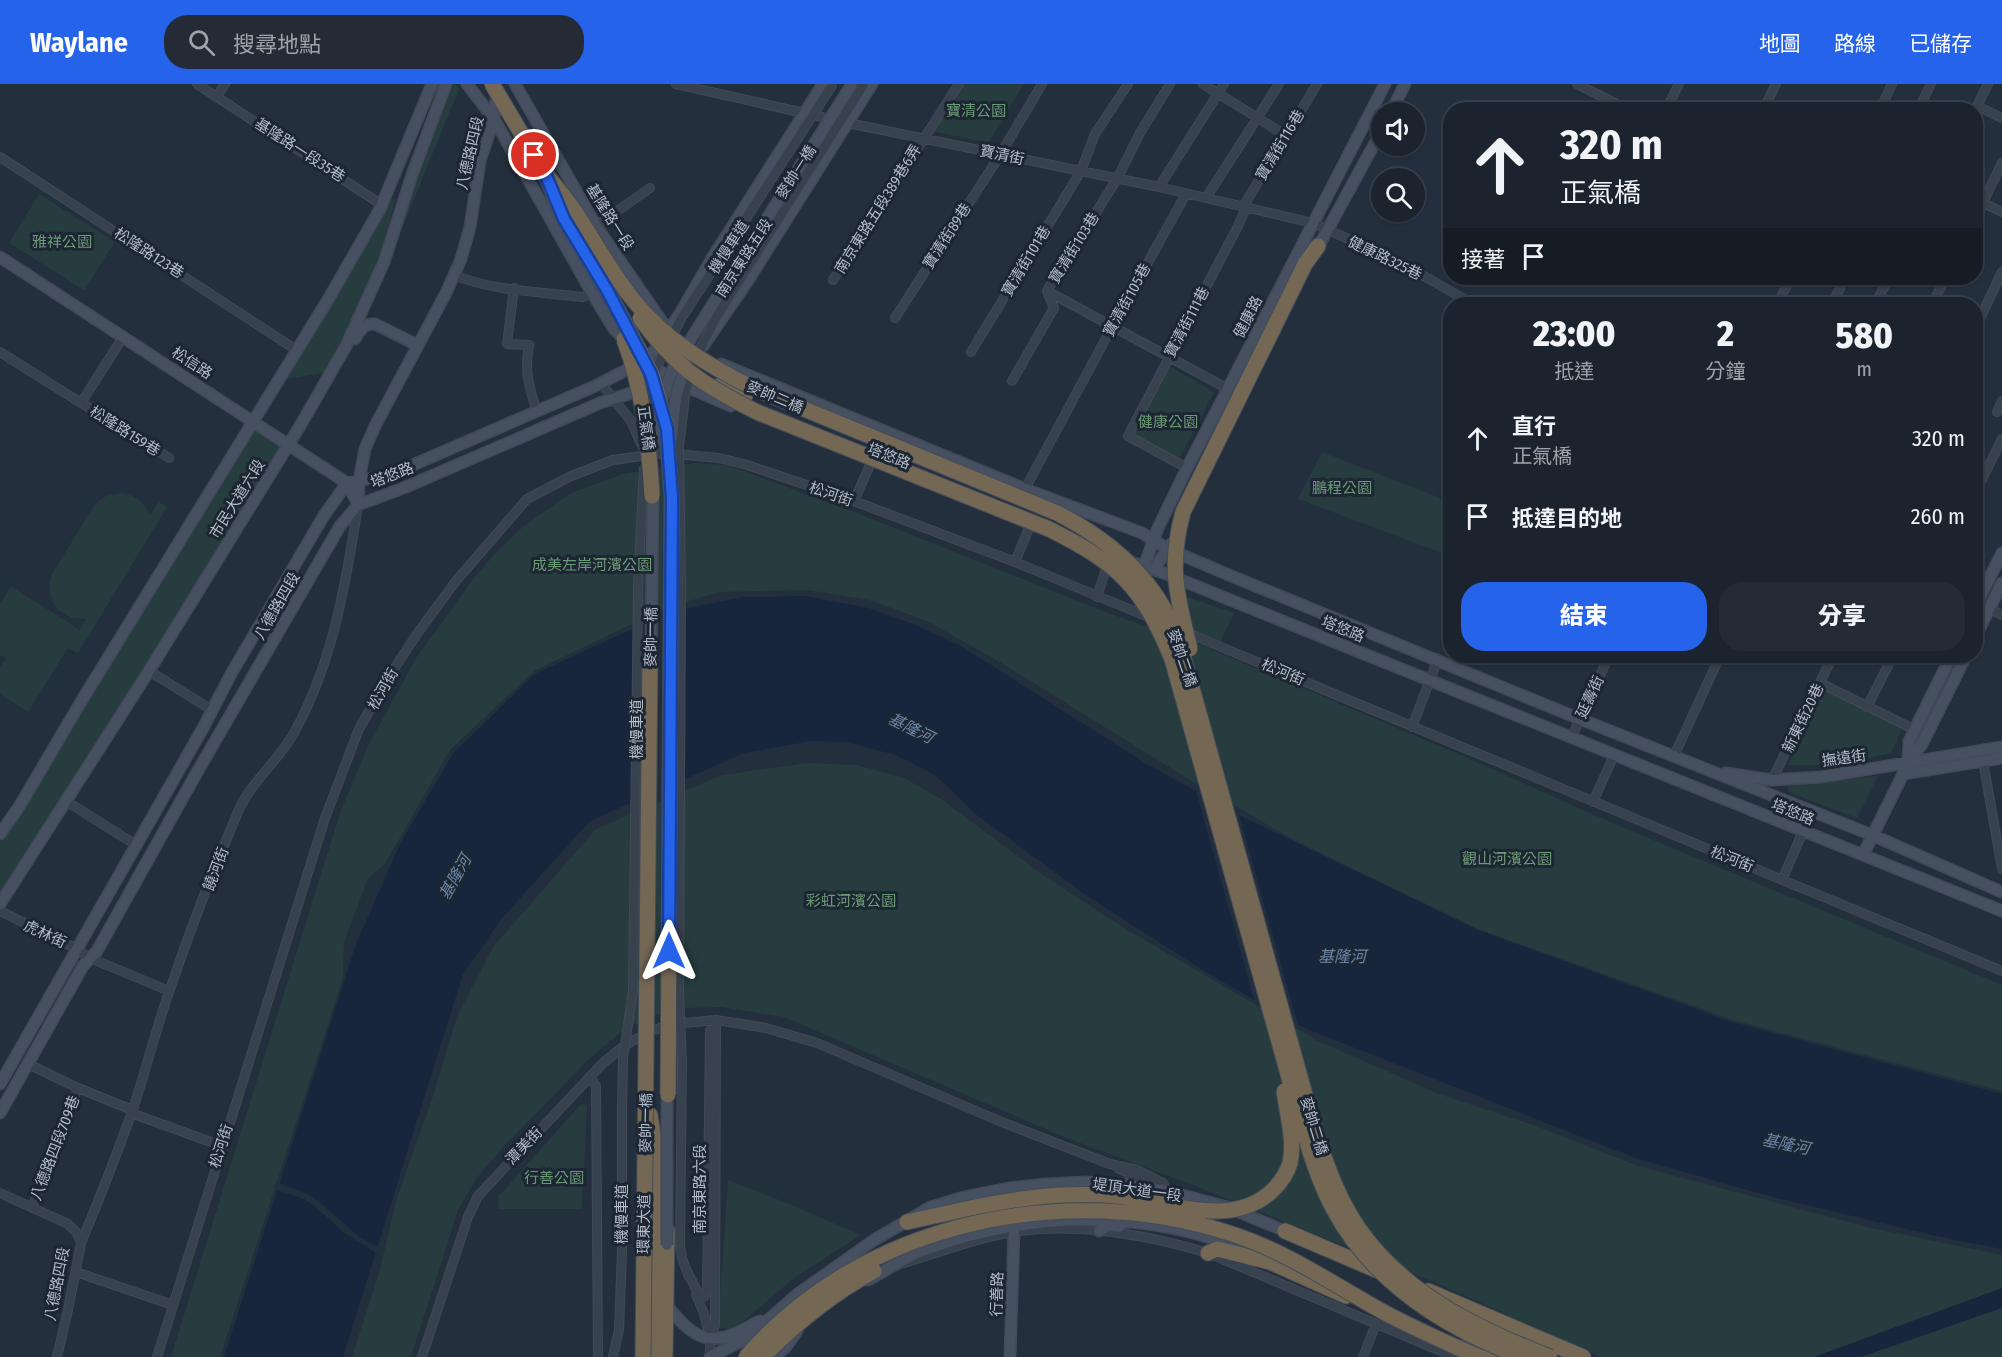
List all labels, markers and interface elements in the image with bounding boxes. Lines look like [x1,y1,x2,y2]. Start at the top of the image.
search box [164,15,584,69]
text: Waylane [30,26,128,59]
icon: search [185,26,218,59]
text: 搜尋地點 [233,31,321,58]
text: 地圖 [1759,31,1801,57]
text: 路線 [1834,31,1876,57]
text: 已儲存 [1909,31,1972,57]
park label: 寶清公園 [946,102,1006,120]
map controls [1371,102,1425,222]
button: sound [1371,102,1425,156]
street label: 寶清街116巷 [1252,107,1308,183]
street label: 基隆路一段35巷 [252,114,348,186]
street label: 八德路四段 [453,114,487,192]
text: 320 m [1560,120,1663,170]
icon: ahead [1461,126,1539,204]
pin [508,129,559,180]
icon: arrive [517,138,550,171]
street label: 南京東路五段389巷6弄 [831,141,925,277]
street label: 麥帥一橋 [772,142,820,202]
street label: 寶清街 [978,142,1026,168]
button: search [1371,168,1425,222]
text: 正氣橋 [1560,177,1641,209]
street label: 基隆路一段 [582,180,638,254]
street label: 寶清街89巷 [919,200,975,272]
street label: 寶清街103巷 [1045,209,1103,287]
street label: 南京東路五段 [712,215,776,301]
street label: 機慢車道 [705,217,753,277]
street label: 寶清街101巷 [998,222,1054,300]
street label: 松隆路123巷 [111,224,187,282]
street label: 健康路325巷 [1345,232,1425,284]
park label: 雅祥公園 [32,233,92,251]
icon: arrive [1517,240,1550,273]
text: 接著 [1461,246,1505,273]
street label: 寶清街105巷 [1100,260,1154,340]
street label: 寶清街111巷 [1161,284,1213,360]
street label: 健康路 [1230,293,1266,341]
text: 23:00 [1533,312,1615,356]
text: 2 [1717,312,1734,356]
text: 580 [1836,314,1893,358]
street label: 松信路 [168,343,216,383]
text: m [1857,357,1872,381]
text: 抵達 [1554,359,1594,383]
text: 分鐘 [1706,359,1746,383]
street label: 麥帥二橋 [744,377,806,417]
street label: 松隆路159巷 [86,402,164,460]
street label: 正氣橋 [634,404,658,452]
park label: 健康公園 [1138,413,1198,431]
text: 直行 [1512,413,1556,440]
icon: ahead [1461,422,1494,455]
text: 320 m [1912,425,1965,452]
street label: 塔悠路 [865,439,913,473]
text: 正氣橋 [1512,444,1572,468]
street label: 市民大道六段 [206,456,268,542]
street label: 塔悠路 [368,459,416,491]
street label: 松河街 [807,478,855,510]
park label: 鵬程公園 [1312,479,1372,497]
icon: arrive [1461,500,1494,533]
text: 260 m [1911,503,1965,530]
text: 抵達目的地 [1512,505,1622,532]
park label: 成美左岸河濱公園 [532,556,652,574]
street label: 八德路四段 [250,569,304,643]
button: 結束 [1461,582,1707,651]
button: 分享 [1719,582,1965,651]
street label: 麥帥一橋 [641,607,661,667]
street label: 塔悠路 [1319,612,1367,646]
street label: 麥帥二橋 [1164,627,1200,689]
street label: 松河街 [1259,655,1307,689]
street label: 松河街 [364,665,402,713]
street label: 延壽街 [1572,673,1608,721]
street label: 新東街20巷 [1779,681,1827,755]
street label: 機慢車道 [628,699,646,759]
water label: 基隆河 [885,709,939,748]
street label: 撫遠街 [1820,746,1868,770]
street label: 塔悠路 [1769,795,1817,829]
street label: 松河街 [1708,842,1756,876]
street label: 饒河街 [200,845,232,893]
water label: 基隆河 [435,849,476,903]
park label: 觀山河濱公園 [1462,850,1552,868]
park label: 彩虹河濱公園 [806,892,896,910]
street label: 虎林街 [21,916,69,952]
position arrow [637,919,701,983]
water label: 基隆河 [1318,947,1369,966]
street label: 八德路四段709巷 [27,1093,83,1203]
street label: 麥帥一橋 [636,1093,656,1153]
street label: 麥帥二橋 [1297,1095,1331,1157]
street label: 松河街 [205,1122,237,1170]
street label: 潭美街 [502,1124,546,1168]
water label: 基隆河 [1761,1130,1814,1159]
street label: 南京東路六段 [691,1144,709,1234]
park label: 行善公園 [524,1169,584,1187]
street label: 堤頂大道一段 [1091,1175,1183,1205]
street label: 機慢車道 [613,1184,631,1244]
street label: 環東大道 [634,1194,654,1254]
street label: 八德路四段 [41,1245,73,1323]
street label: 行善路 [987,1271,1007,1317]

